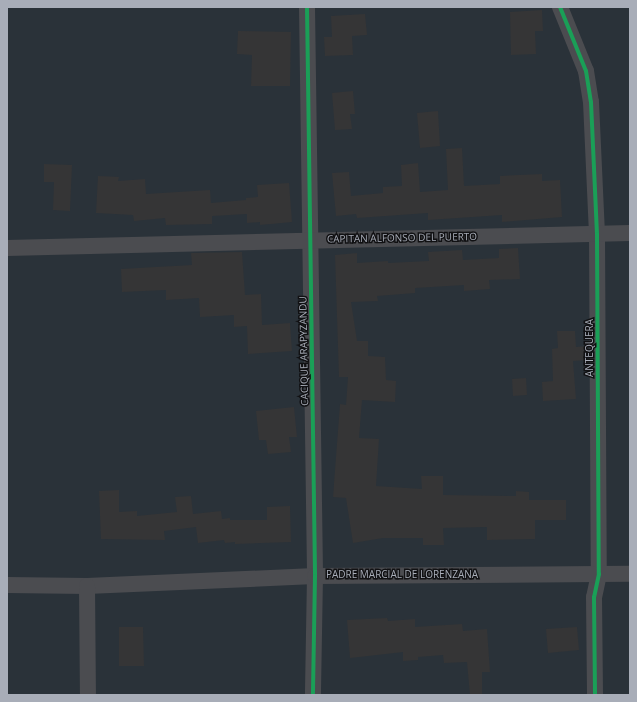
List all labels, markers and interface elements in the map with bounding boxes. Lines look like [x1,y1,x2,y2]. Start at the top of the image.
street label: CAPITAN ALFONSO DEL PUERTO [327,231,477,245]
street label: CACIQUE ARAPYZANDU [297,296,311,406]
street label: ANTEQUERA [584,319,596,377]
street label: PADRE MARCIAL DE LORENZANA [326,569,478,581]

